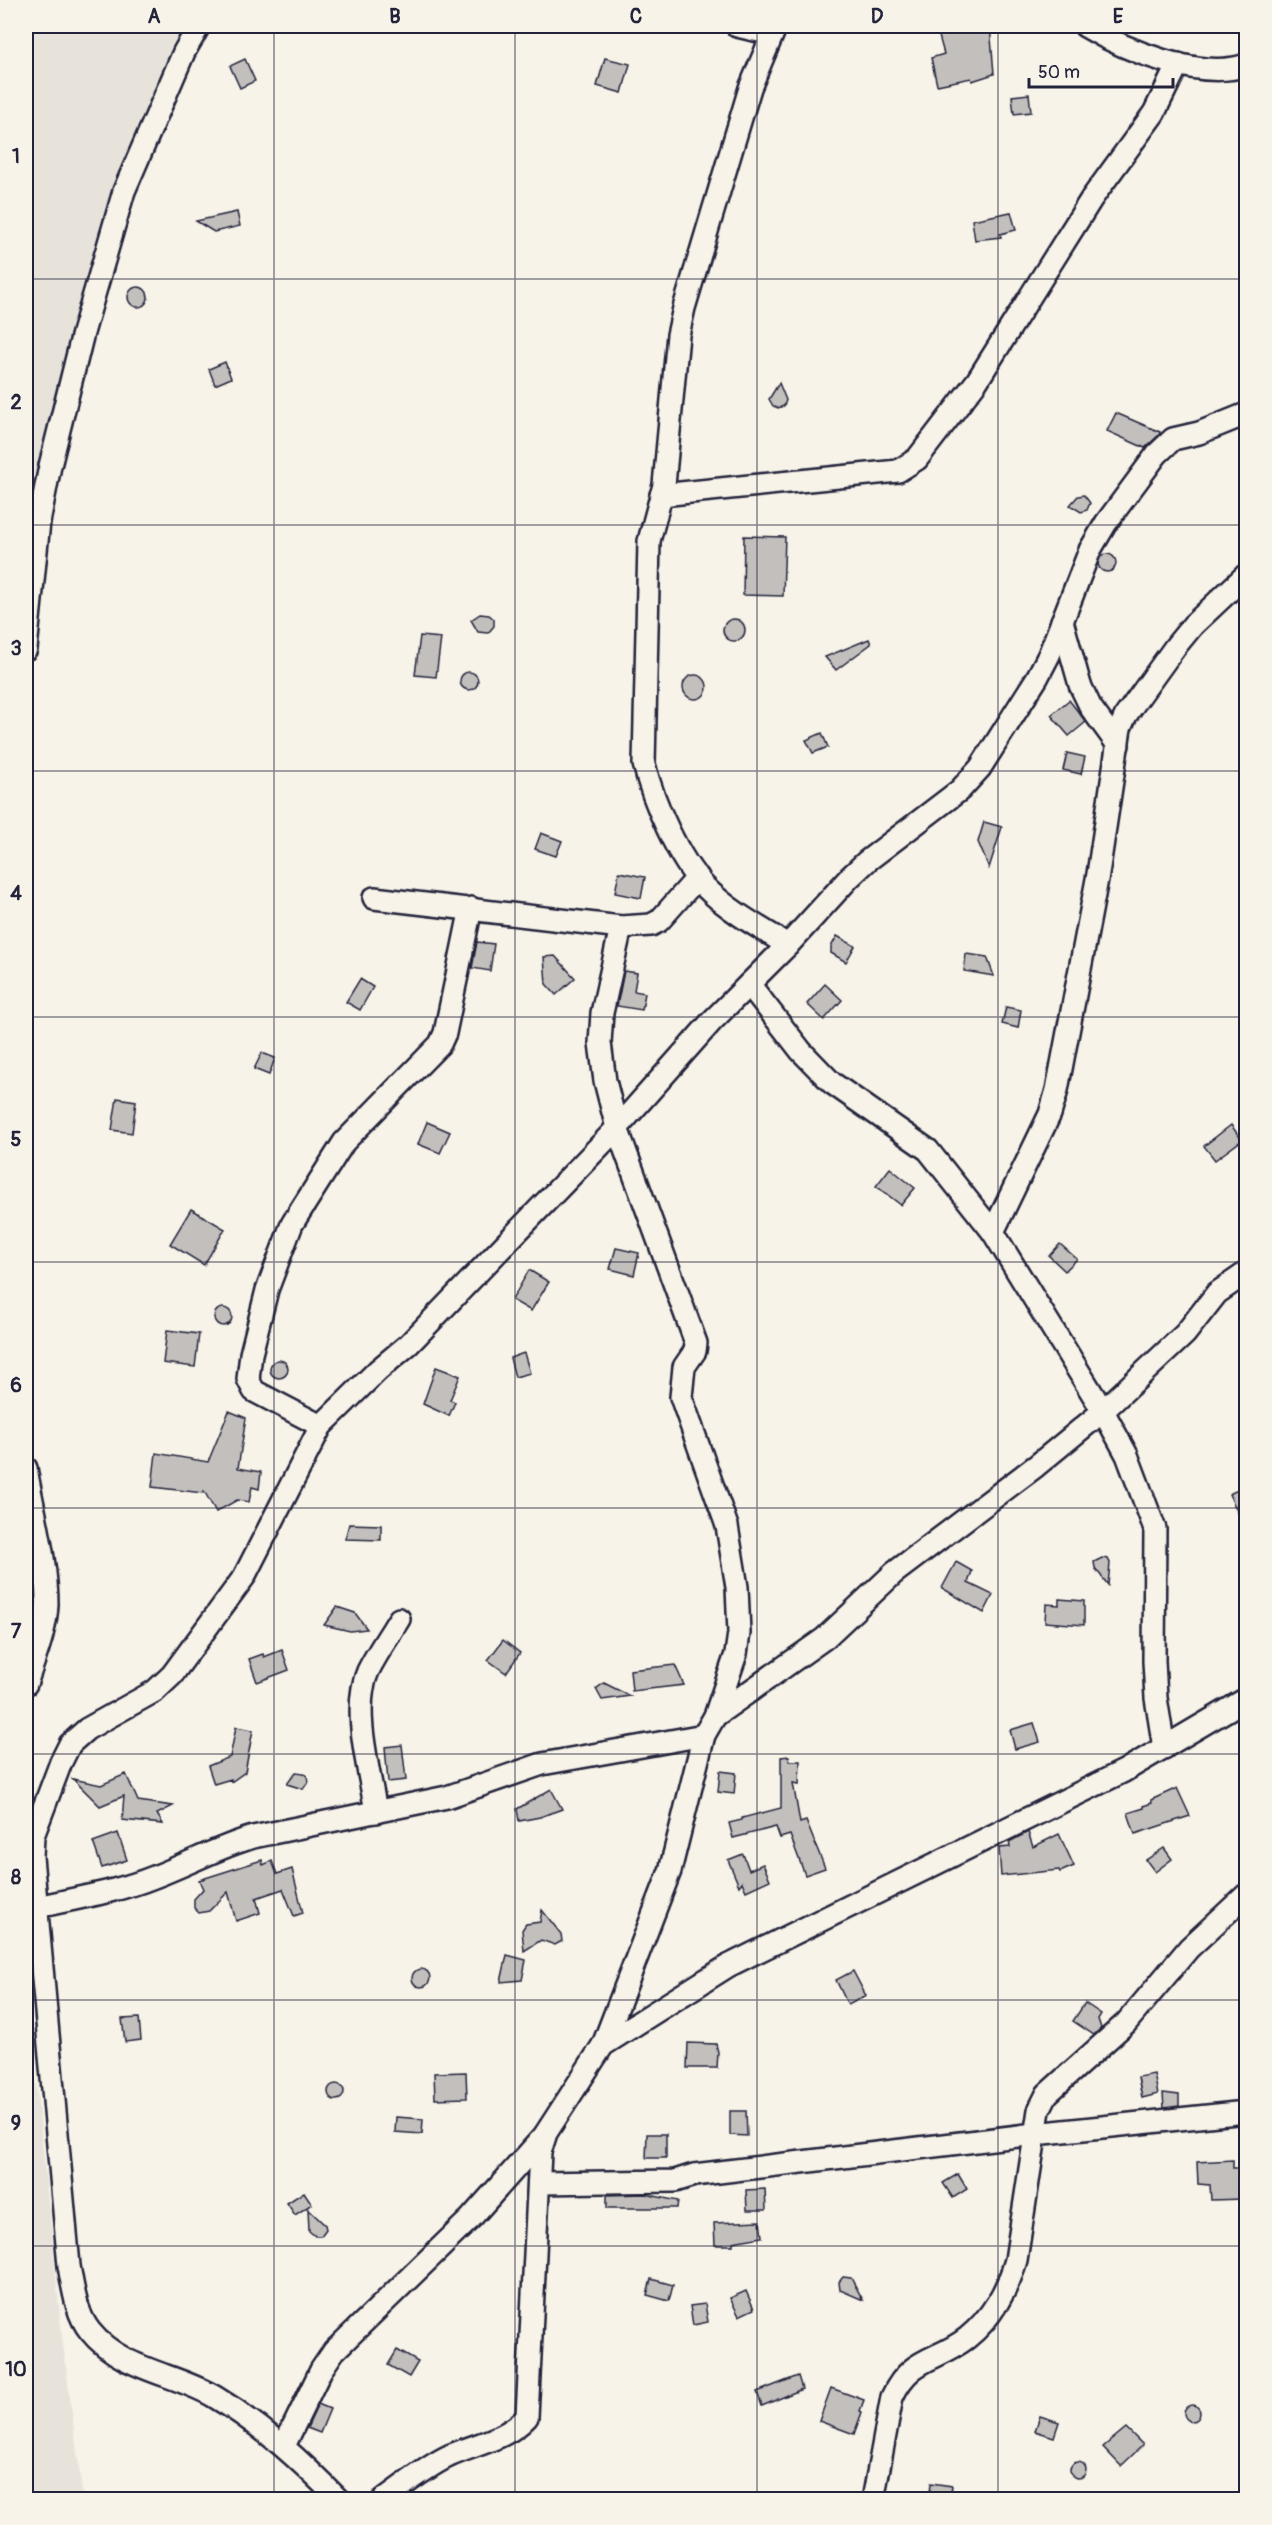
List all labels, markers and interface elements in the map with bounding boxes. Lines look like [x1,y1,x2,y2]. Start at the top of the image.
text: A [148,4,161,29]
text: B [389,4,401,29]
text: C [630,4,642,29]
text: D [871,4,884,29]
text: E [1113,4,1124,29]
scale bar [1029,51,1173,89]
text: 50 m [1038,61,1080,84]
text: 1 [12,144,20,169]
text: 2 [10,390,22,415]
text: 3 [10,636,22,661]
text: 4 [10,881,22,906]
text: 5 [11,1127,22,1152]
text: 6 [10,1373,22,1398]
text: 7 [11,1619,22,1644]
text: 8 [11,1865,21,1890]
text: 9 [11,2111,21,2136]
text: 10 [5,2357,27,2382]

